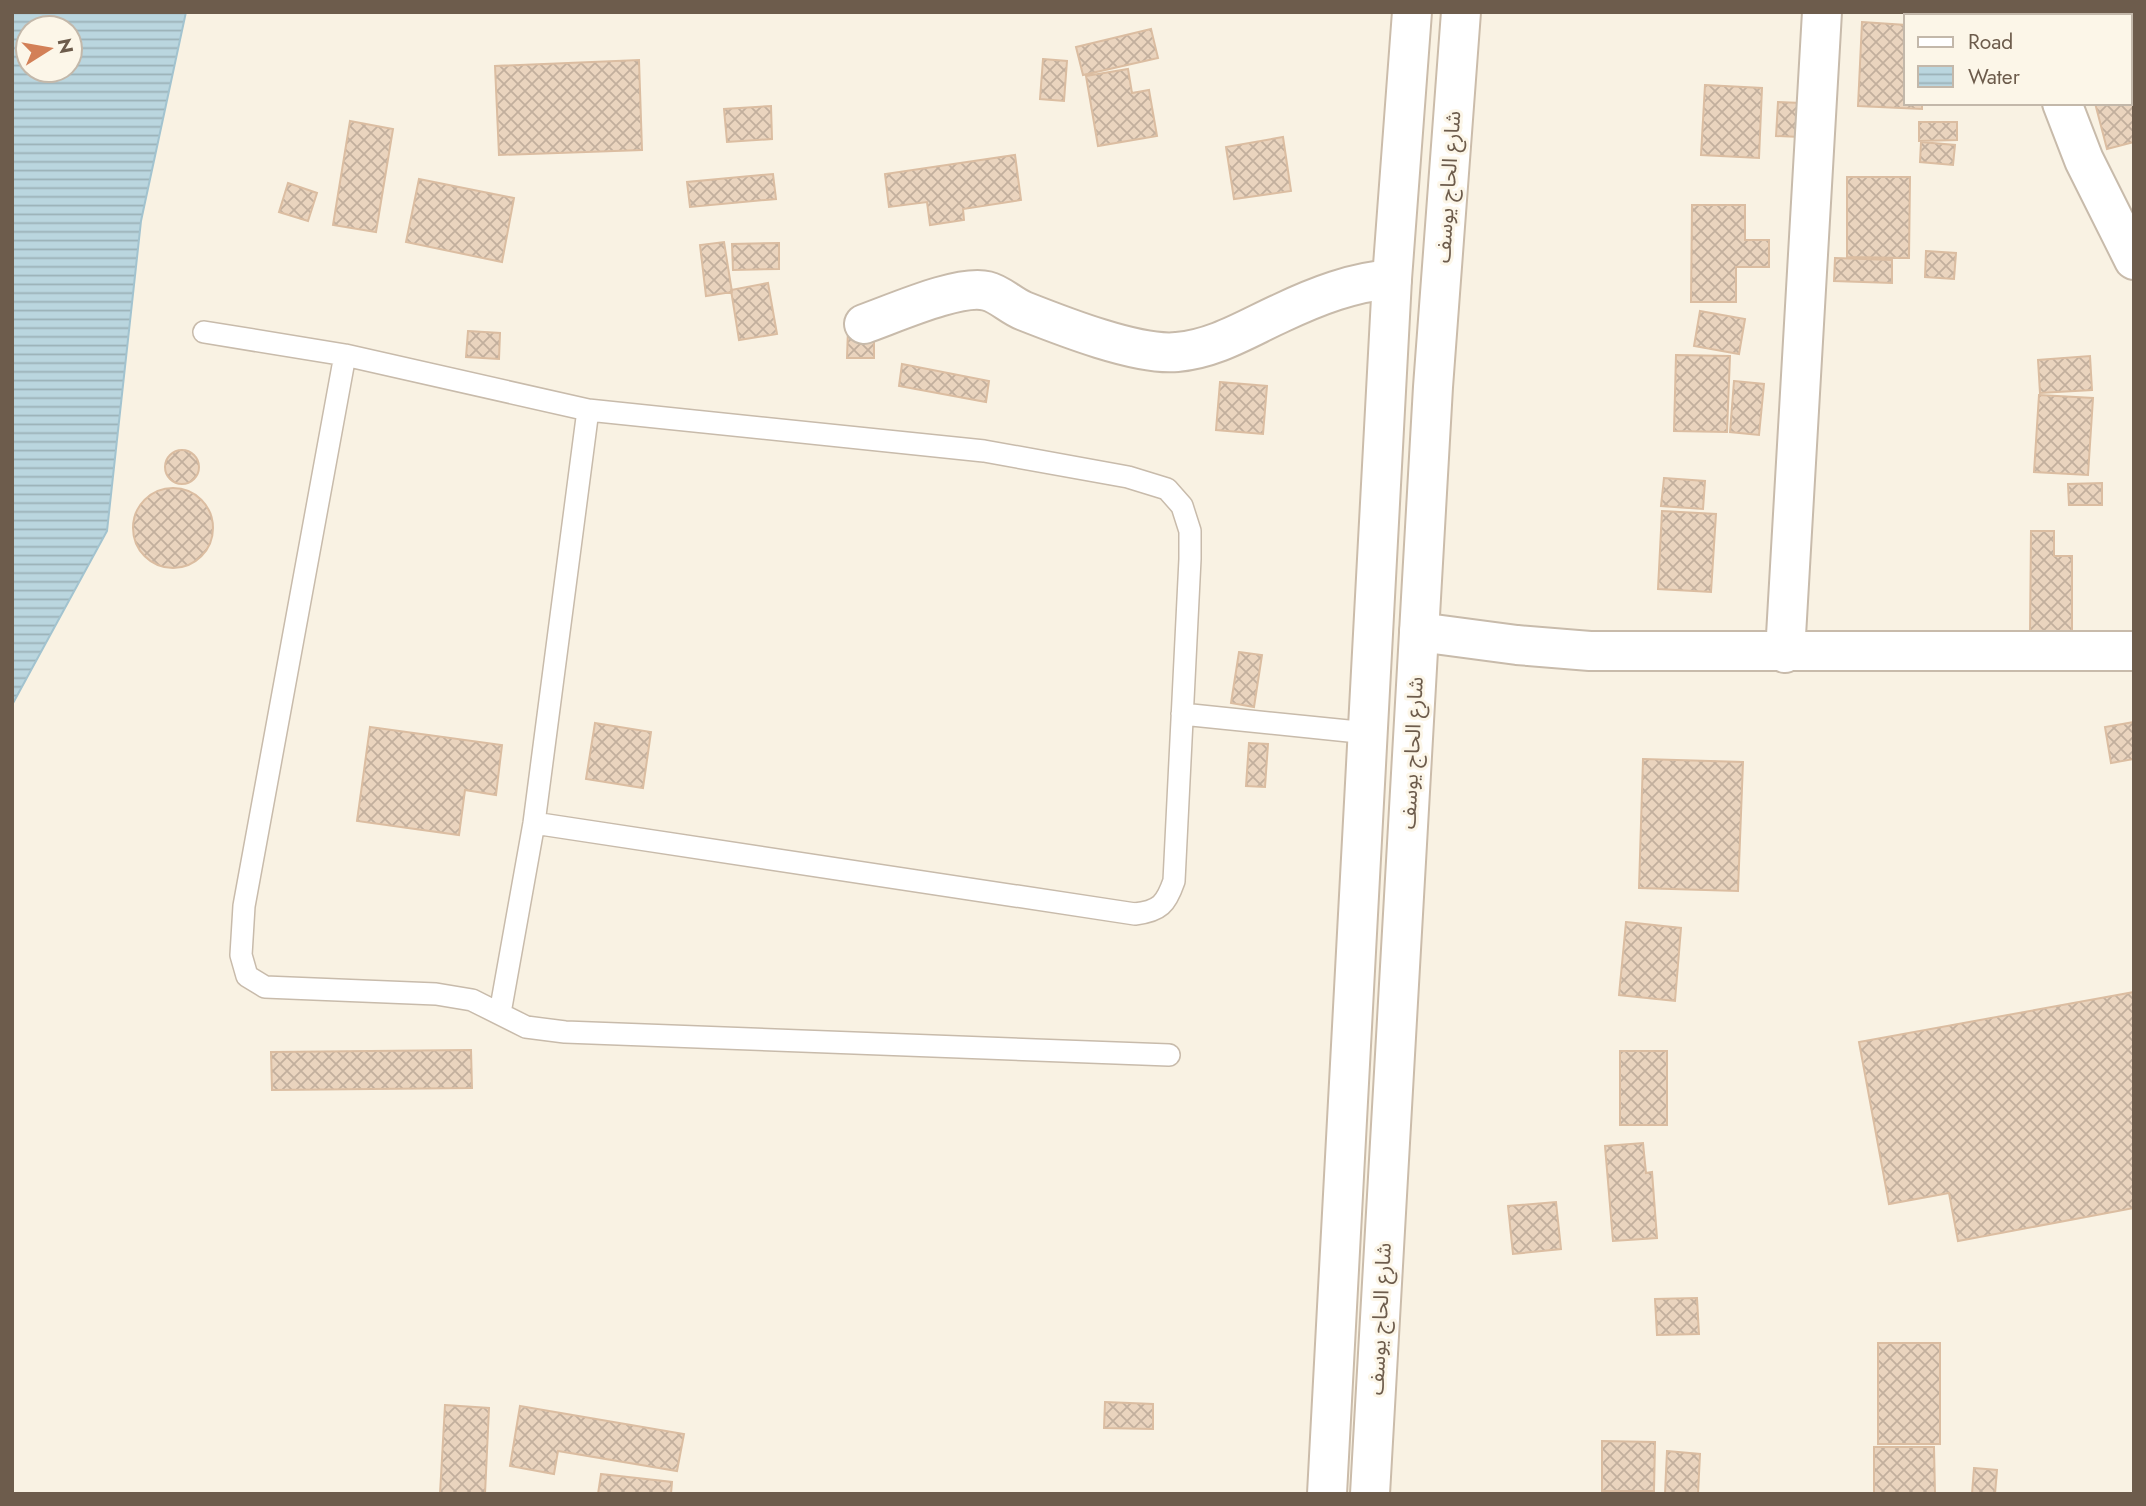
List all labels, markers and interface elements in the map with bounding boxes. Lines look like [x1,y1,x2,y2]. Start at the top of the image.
north arrow [14,14,84,84]
legend [1904,14,2132,105]
text: Road [1968,27,2013,57]
text: N [51,36,80,56]
text: Water [1968,62,2021,92]
street label: شارع الحاج يوسف [1428,110,1468,264]
street label: شارع الحاج يوسف [1393,676,1431,830]
street label: شارع الحاج يوسف [1361,1242,1399,1396]

